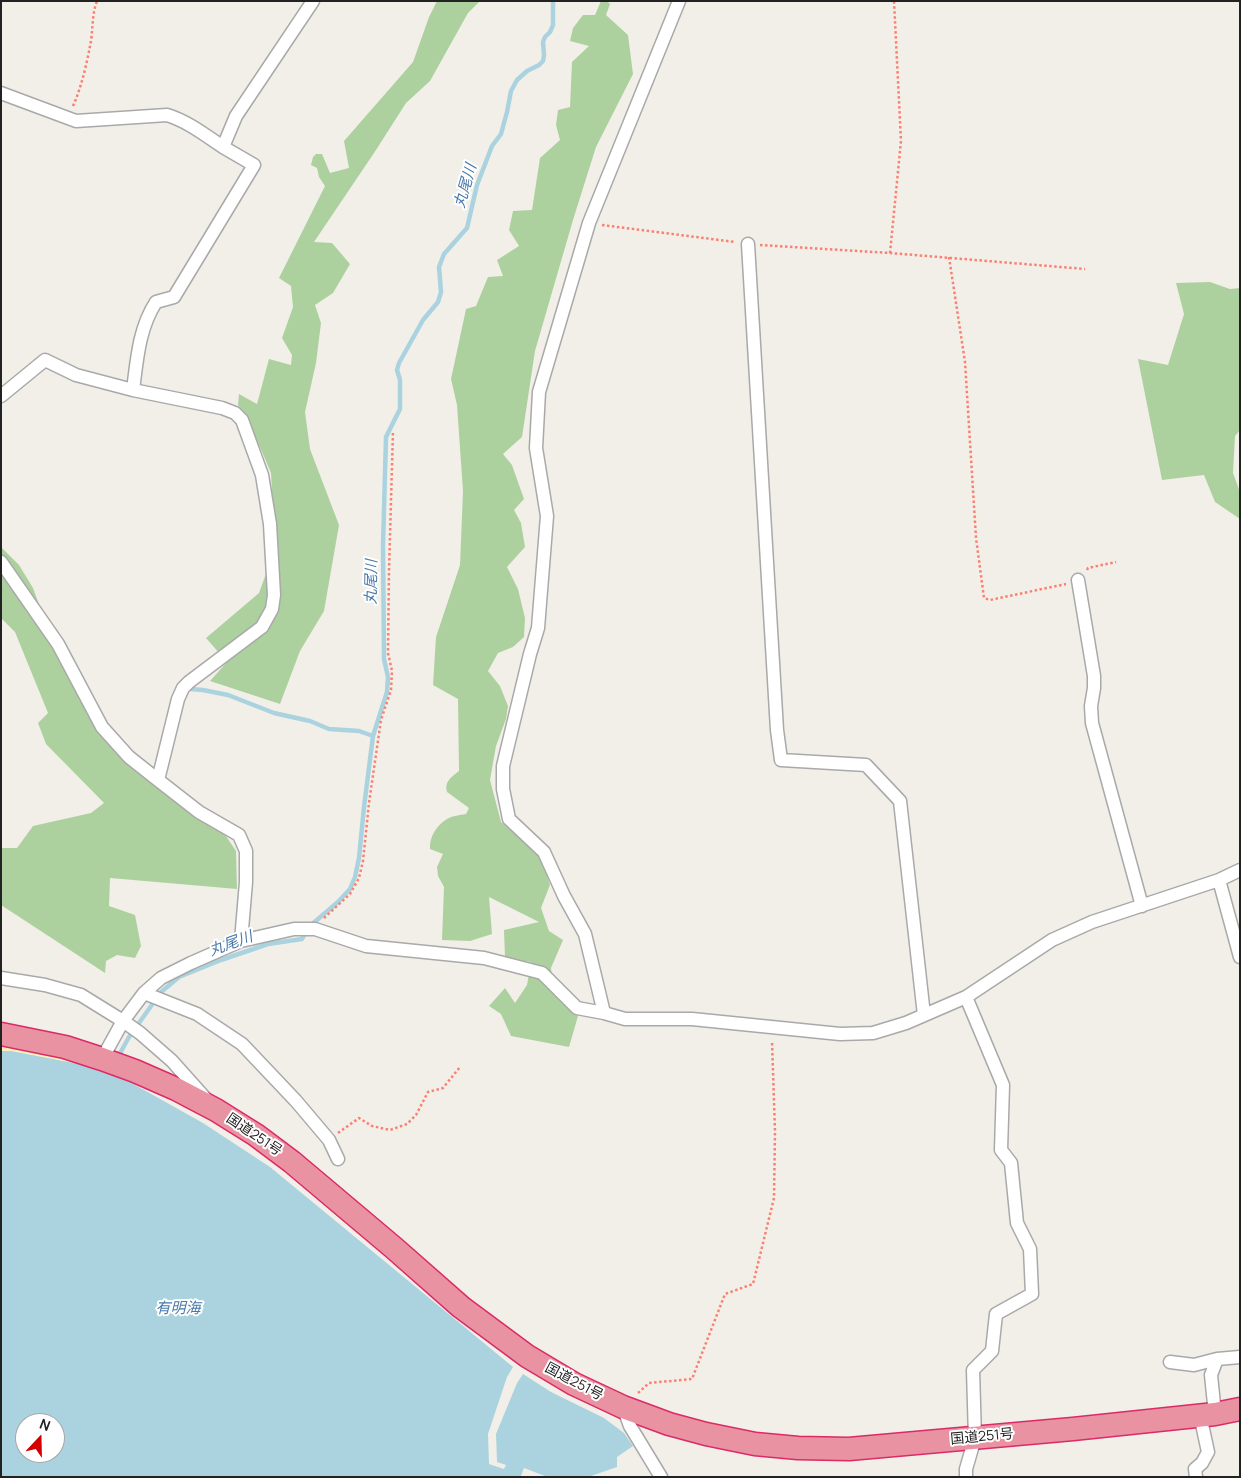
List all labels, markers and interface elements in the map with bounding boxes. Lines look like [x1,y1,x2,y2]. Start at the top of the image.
water label: 丸尾川 [451,162,481,210]
water label: 丸尾川 [363,559,381,605]
water label: 丸尾川 [207,928,255,960]
street label: 国道251号 [223,1110,285,1160]
water label: 有明海 [156,1300,200,1318]
street label: 国道251号 [542,1360,606,1404]
north arrow [15,1413,65,1463]
text: N [37,1414,53,1435]
street label: 国道251号 [950,1426,1014,1448]

